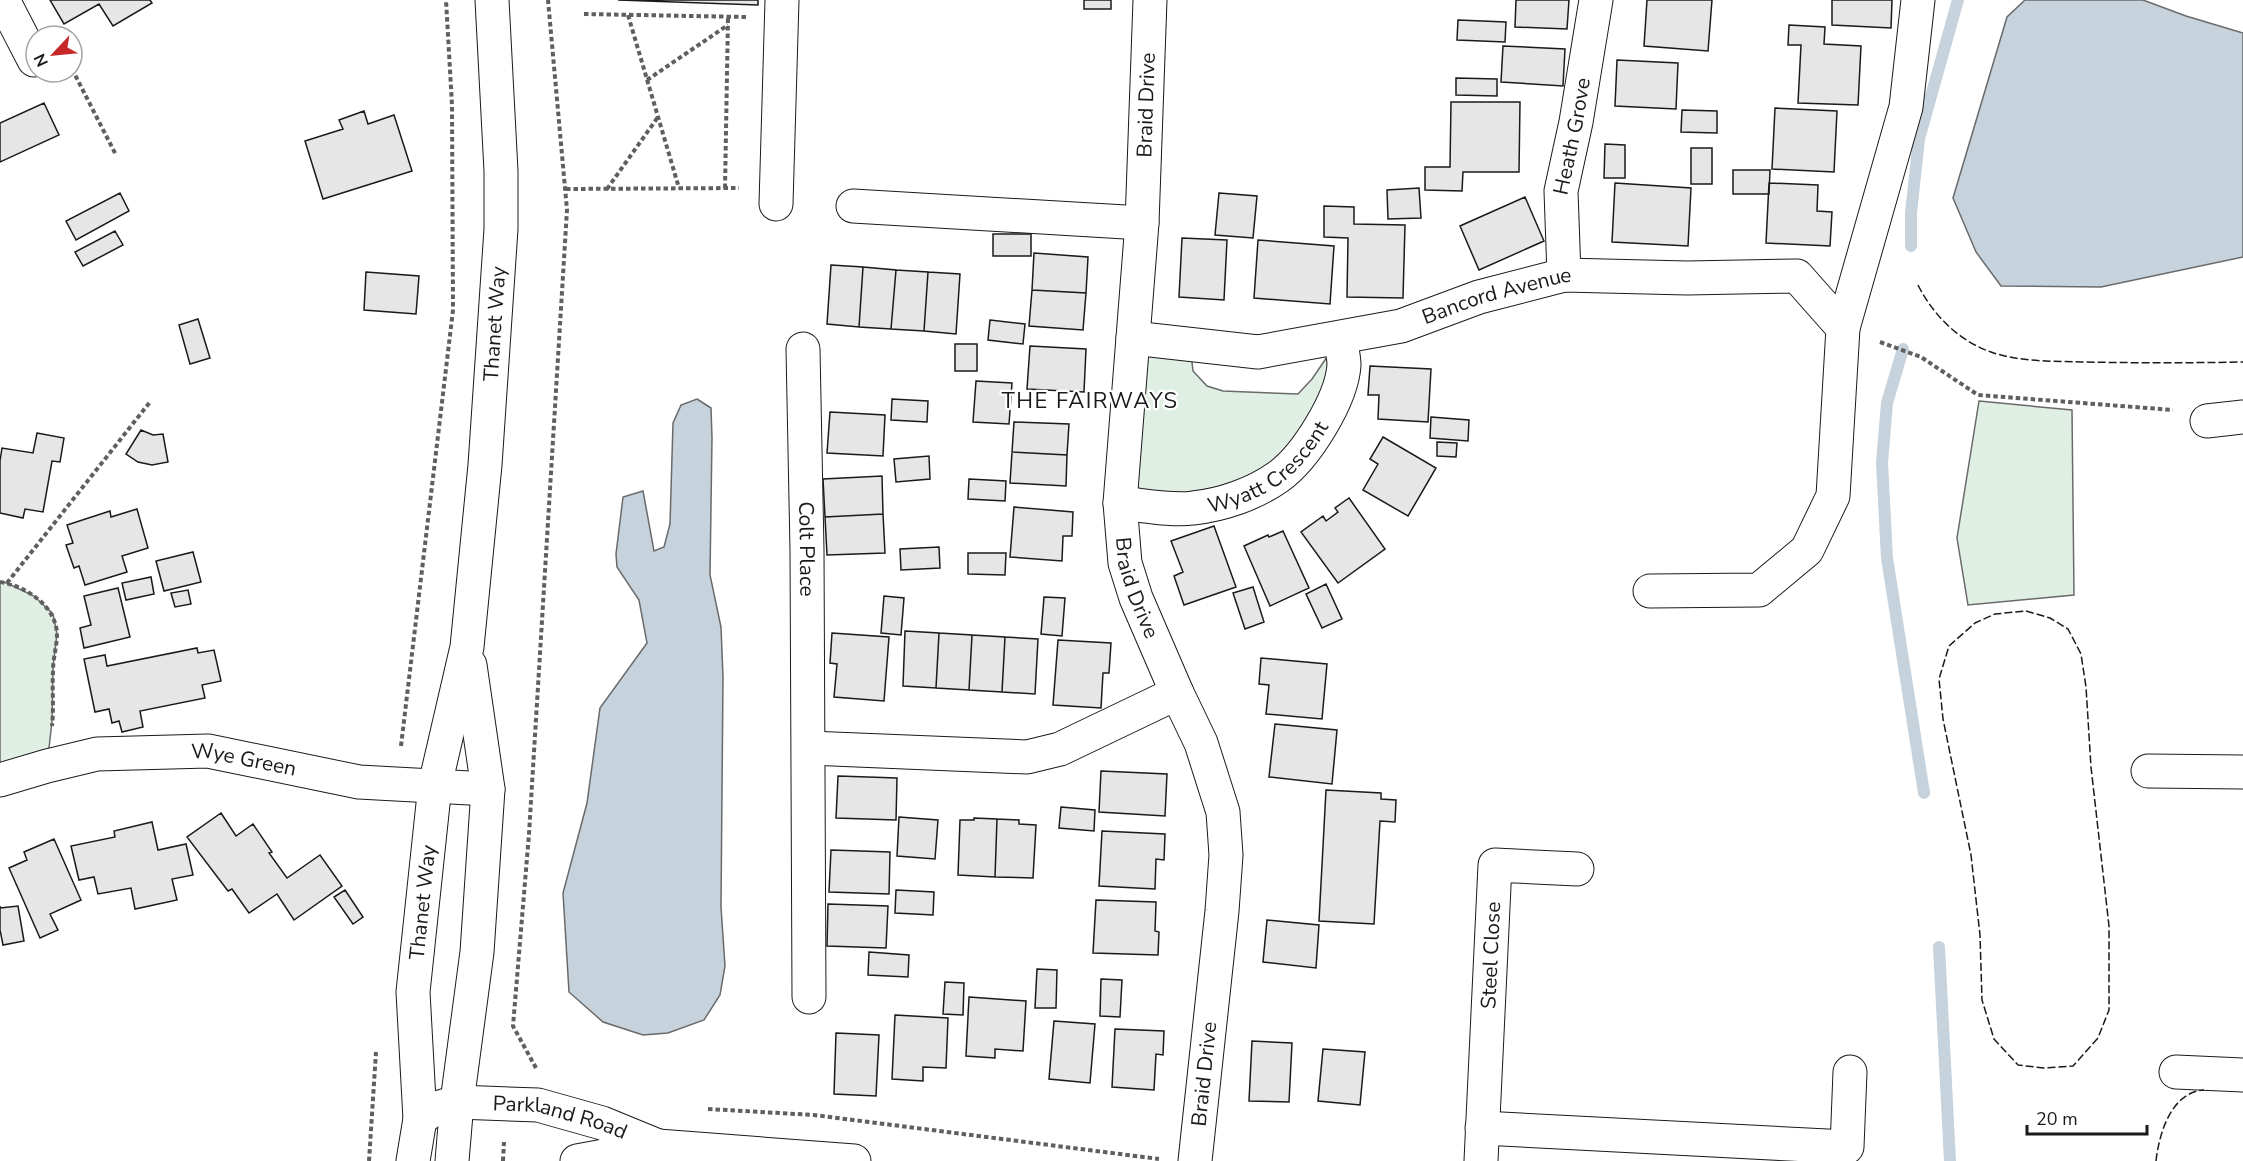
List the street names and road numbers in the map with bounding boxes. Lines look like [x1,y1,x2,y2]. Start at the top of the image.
street label: Braid Drive [1130,52,1162,158]
street label: Heath Grove [1547,75,1597,197]
street label: Bancord Avenue [1418,261,1572,331]
street label: Thanet Way [477,265,512,382]
street label: Wyatt Crescent [1205,415,1335,520]
street label: Colt Place [792,501,821,597]
street label: Braid Drive [1109,536,1166,643]
street label: Wye Green [191,737,299,783]
street label: Thanet Way [403,843,443,961]
street label: Steel Close [1474,901,1507,1010]
street label: Braid Drive [1185,1020,1223,1128]
street label: Parkland Road [492,1089,631,1146]

